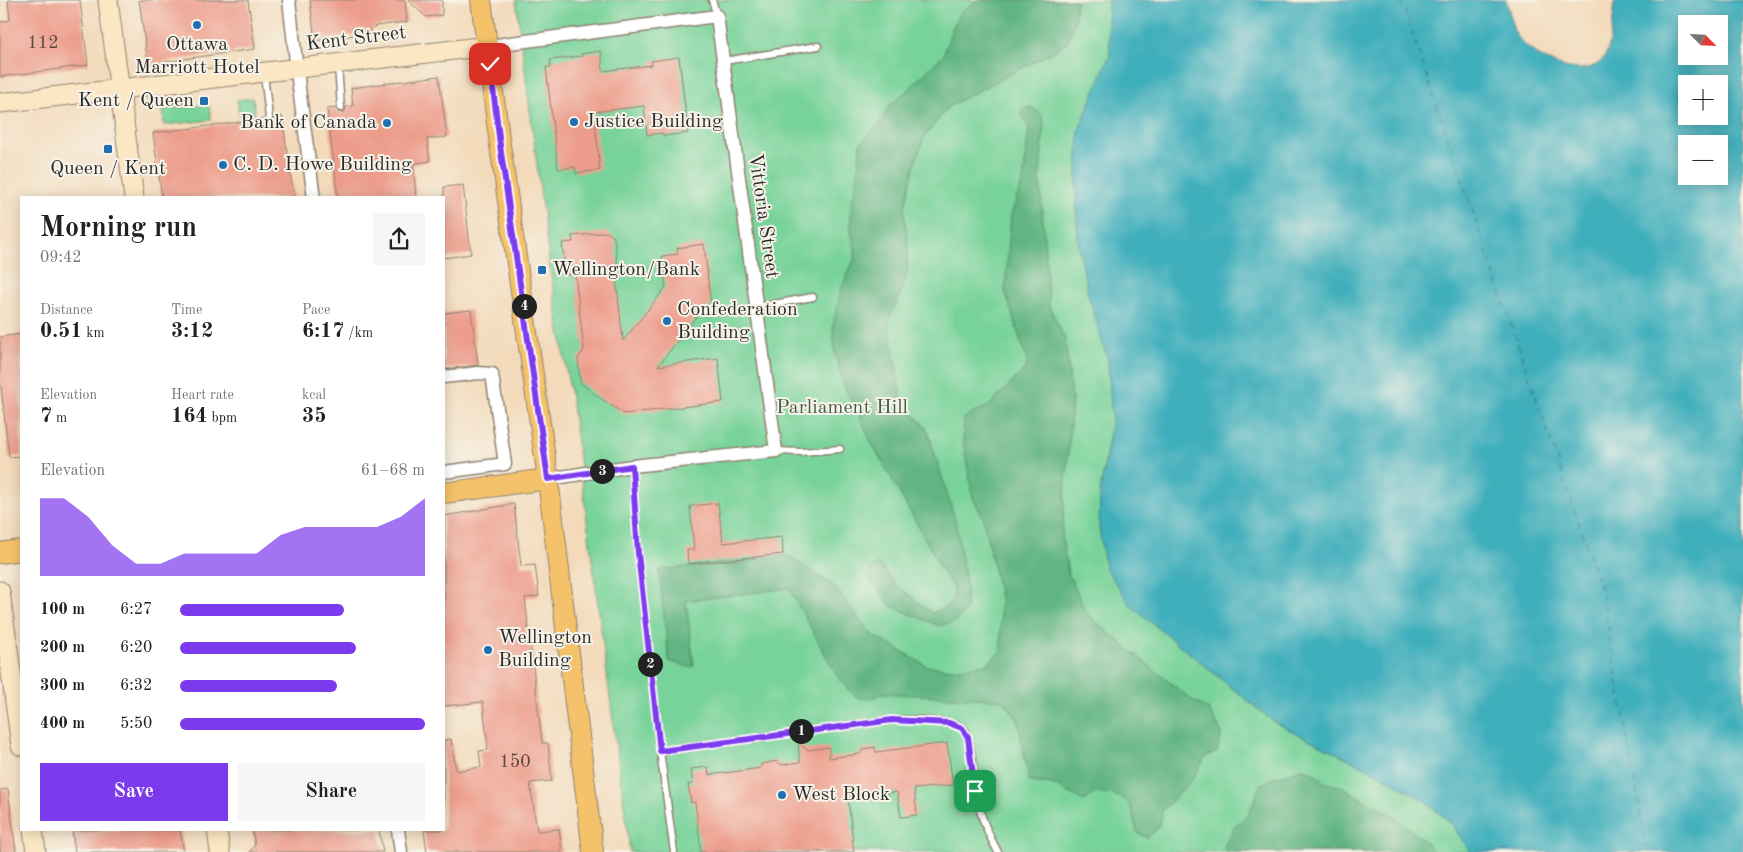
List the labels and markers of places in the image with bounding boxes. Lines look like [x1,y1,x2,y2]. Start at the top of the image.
marker: Ottawa Marriott Hotel [191,19,203,31]
place label: Ottawa Marriott Hotel [134,35,260,78]
pin [469,43,511,85]
place label: Kent / Queen [78,91,194,111]
marker: Kent / Queen [198,95,210,107]
place label: Justice Building [584,112,723,132]
place label: Bank of Canada [240,113,377,133]
marker: Justice Building [568,116,580,128]
marker: Bank of Canada [381,117,393,129]
marker: Queen / Kent [102,143,114,155]
place label: C. D. Howe Building [233,155,412,175]
place label: Queen / Kent [50,159,166,179]
marker: C. D. Howe Building [217,159,229,171]
place label: Wellington/Bank [552,260,700,280]
marker: Wellington/Bank [536,264,548,276]
pin: 4 [512,294,536,318]
place label: Confederation Building [677,300,798,343]
marker: Confederation Building [661,315,673,327]
pin: 3 [590,458,614,484]
place label: Wellington Building [498,628,592,671]
marker: Wellington Building [482,644,494,656]
pin: 2 [638,652,662,676]
pin: 1 [788,718,814,744]
pin [954,770,996,812]
place label: West Block [792,785,890,805]
marker: West Block [776,789,788,801]

